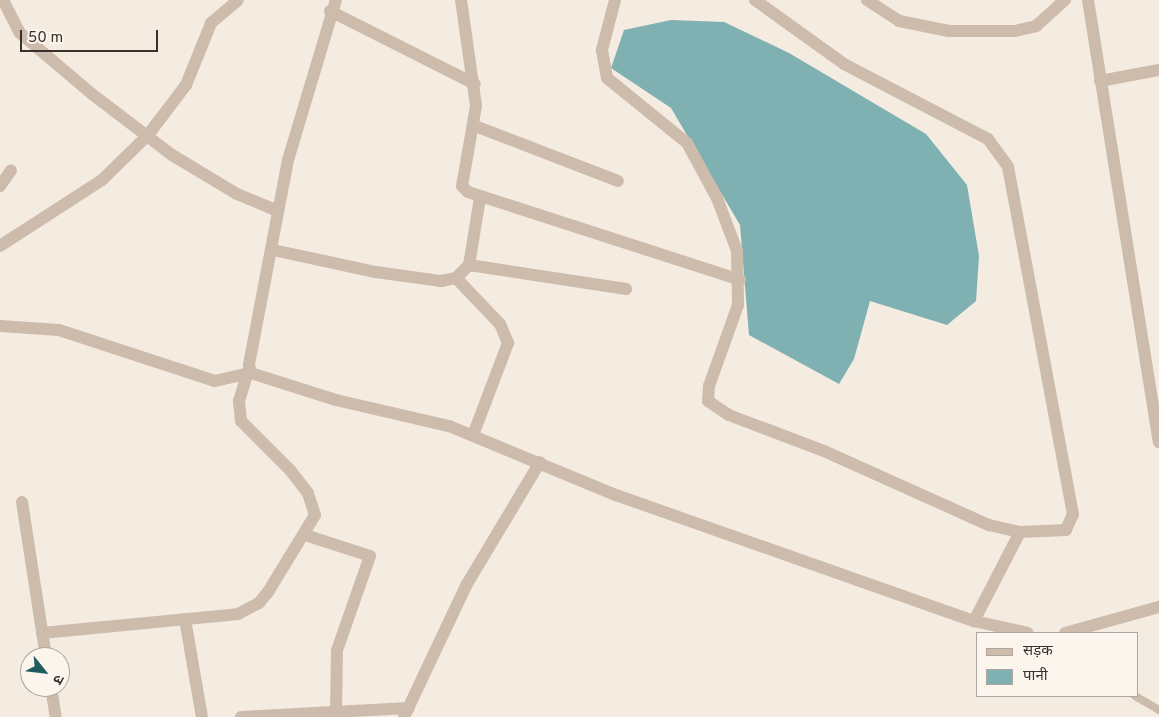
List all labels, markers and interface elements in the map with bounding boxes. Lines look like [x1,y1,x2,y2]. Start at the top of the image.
scale bar [22,20,160,52]
text: 50 m [28,29,63,48]
legend [976,632,1139,697]
text: सड़क [1023,642,1053,661]
north arrow [20,647,70,697]
text: पानी [1023,667,1048,686]
text: उ [48,671,67,687]

